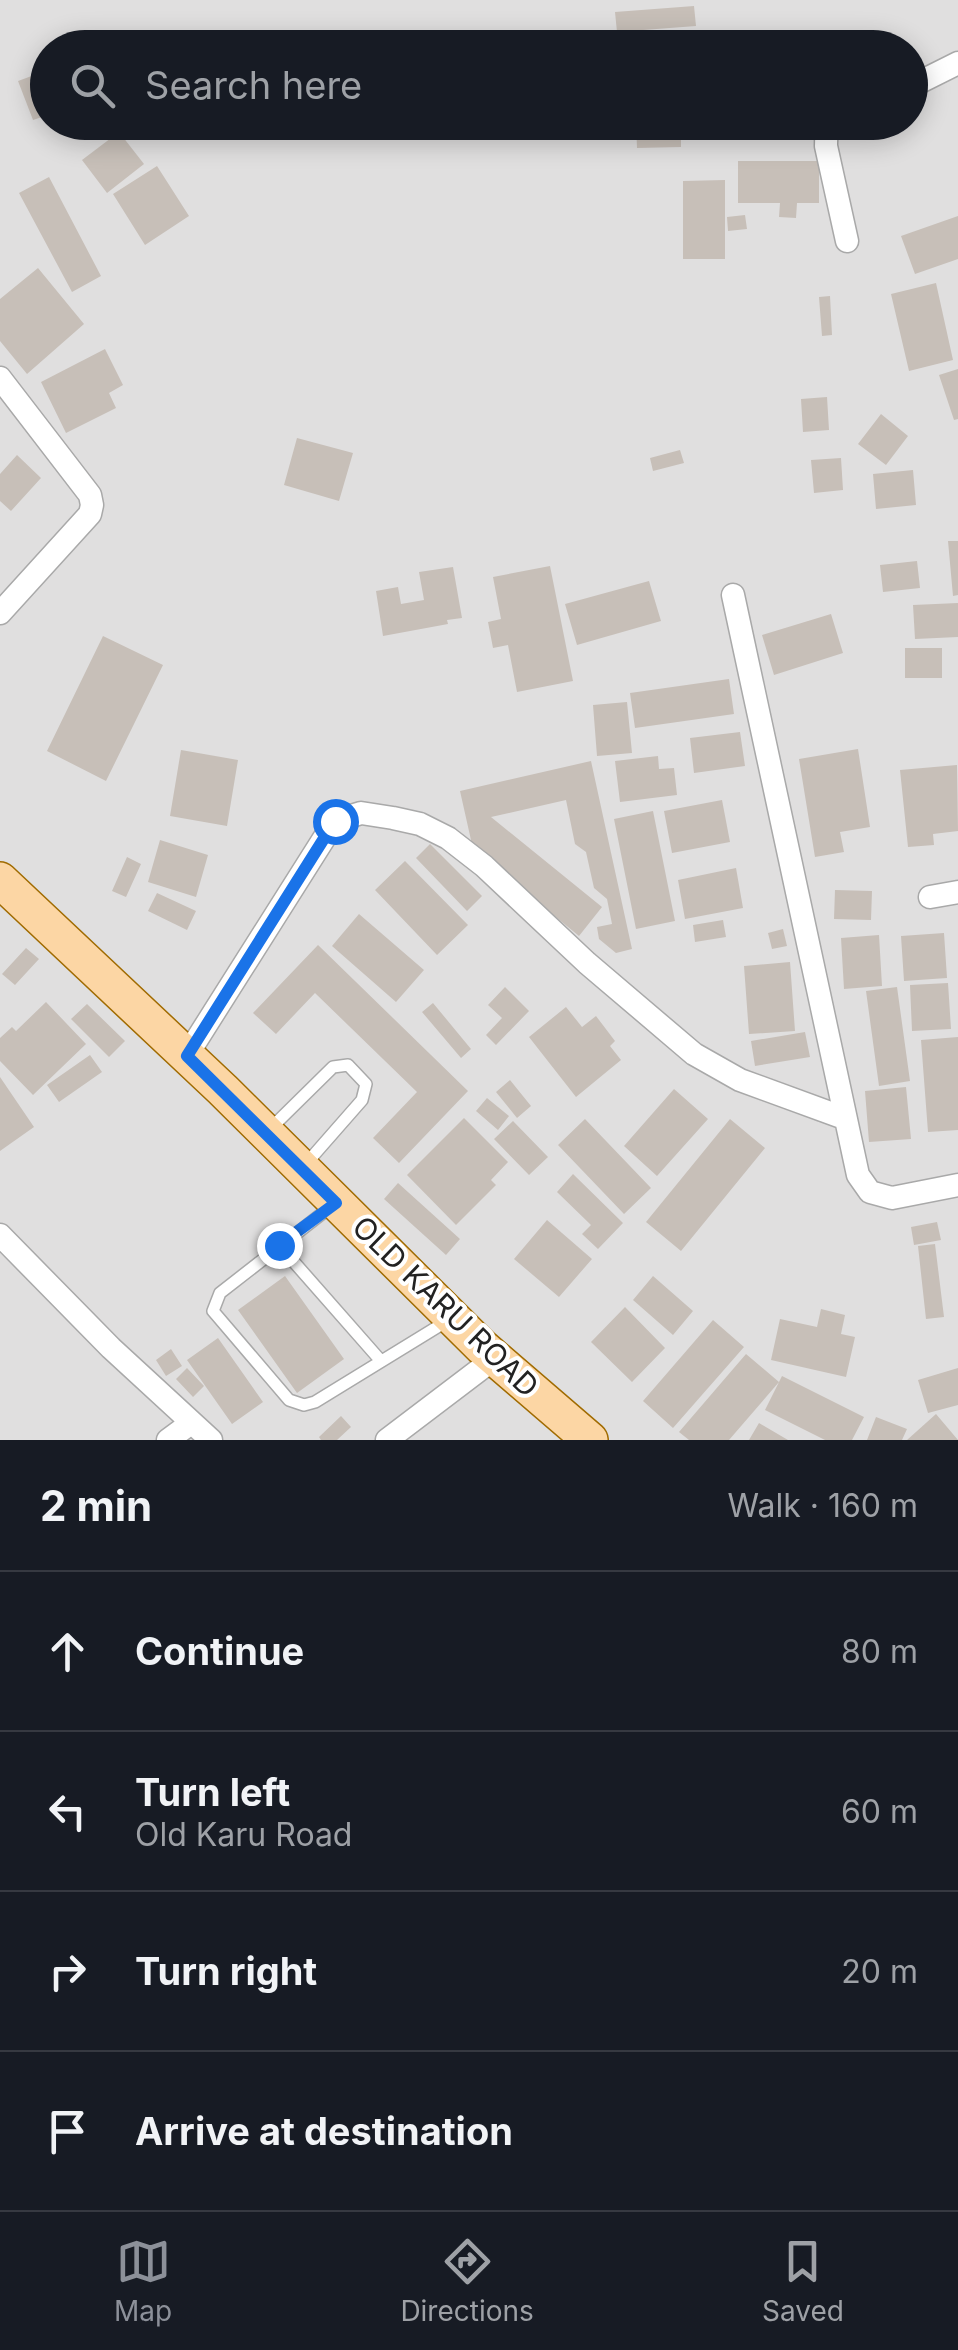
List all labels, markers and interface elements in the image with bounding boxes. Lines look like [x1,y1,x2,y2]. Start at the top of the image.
search box [30,30,928,140]
icon: search [65,58,120,113]
text: Search here [145,62,362,108]
route start [313,799,359,845]
street label: OLD KARU ROAD [345,1208,546,1404]
route end [257,1223,303,1269]
text: 2 min [40,1480,152,1531]
text: Walk · 160 m [728,1486,918,1525]
icon: ahead [40,1624,95,1679]
text: Continue [135,1628,304,1674]
text: 80 m [841,1632,918,1671]
text: Turn left [135,1769,290,1815]
icon: left [40,1784,95,1839]
text: 60 m [841,1792,918,1831]
text: Old Karu Road [135,1815,352,1854]
icon: right [40,1944,95,1999]
text: Turn right [135,1948,317,1994]
text: 20 m [841,1952,918,1991]
icon: arrive [40,2104,95,2159]
text: Arrive at destination [135,2108,513,2154]
tab: Map [114,2234,172,2328]
tab: Directions [400,2234,534,2328]
tab: Saved [762,2234,844,2328]

